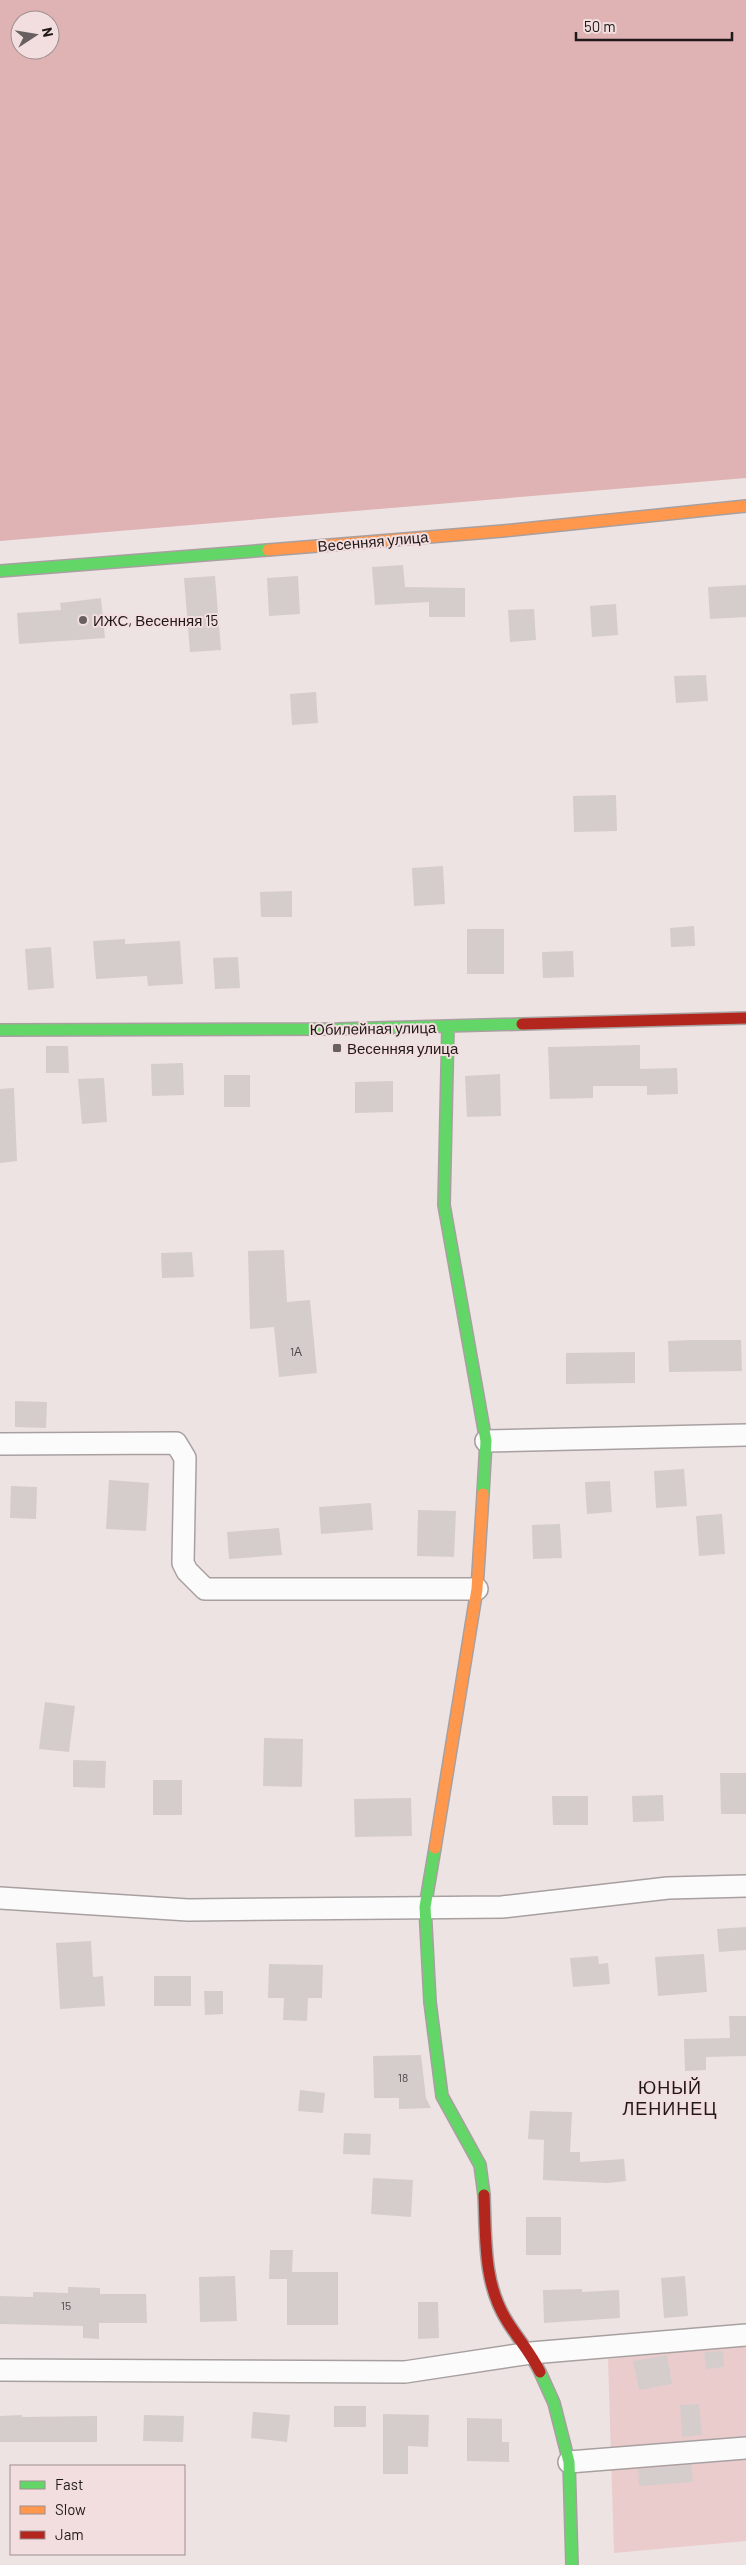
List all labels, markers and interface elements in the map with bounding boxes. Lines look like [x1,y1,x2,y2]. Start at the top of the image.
north arrow [10,10,60,60]
scale bar [576,10,732,42]
text: 50 m [584,17,616,35]
text: N [39,26,57,39]
street label: Весенняя улица [317,527,430,555]
place label: ИЖС, Весенняя 15 [93,611,218,629]
marker: ИЖС, Весенняя 15 [77,614,89,626]
street label: Юбилейная улица [310,1018,437,1038]
place label: Весенняя улица [347,1039,459,1057]
marker: Весенняя улица [331,1042,343,1054]
house number: 1А [290,1344,302,1358]
house number: 18 [398,2070,408,2084]
district label: ЮНЫЙ ЛЕНИНЕЦ [622,2076,718,2119]
house number: 15 [61,2298,71,2312]
legend [10,2465,185,2555]
text: Fast [55,2475,83,2493]
text: Slow [55,2500,86,2518]
text: Jam [55,2525,84,2543]

